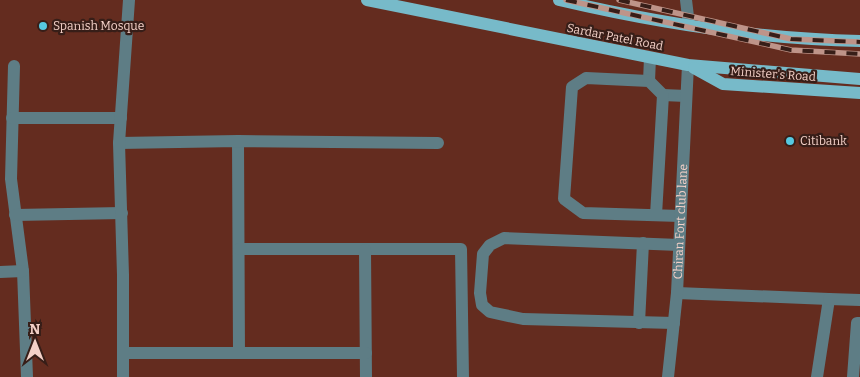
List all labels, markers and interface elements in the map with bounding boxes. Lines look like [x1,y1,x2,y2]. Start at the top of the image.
place label: Spanish Mosque [53,19,144,33]
marker: Spanish Mosque [37,20,49,32]
street label: Sardar Patel Road [566,21,664,53]
street label: Minister's Road [730,64,816,84]
place label: Citibank [800,134,847,148]
marker: Citibank [784,135,796,147]
street label: Chiran Fort club lane [671,164,690,280]
north arrow [10,317,60,367]
text: N [30,321,41,338]

